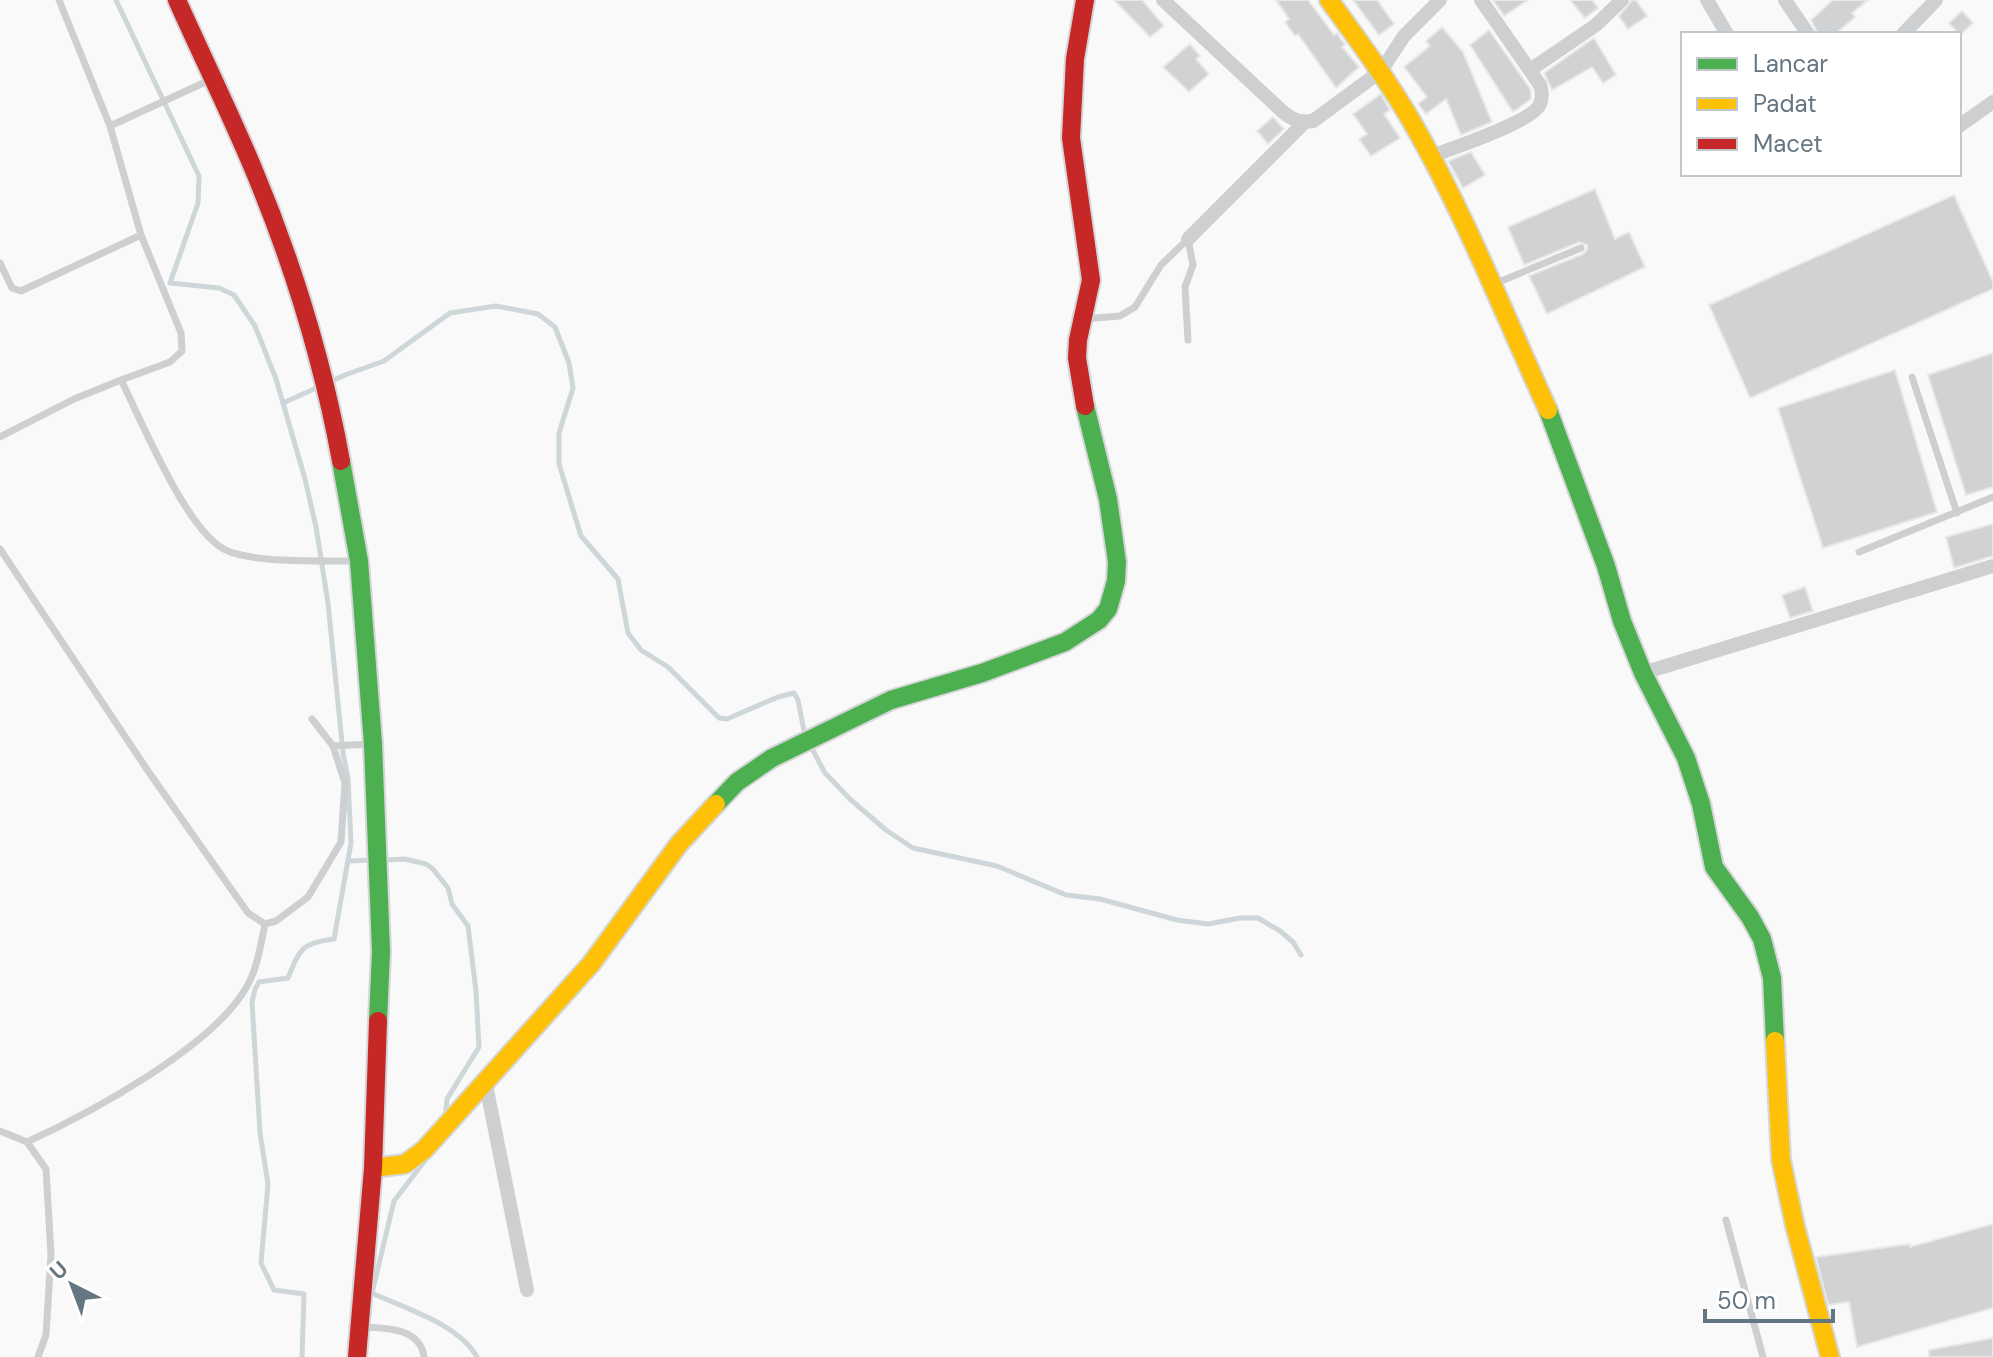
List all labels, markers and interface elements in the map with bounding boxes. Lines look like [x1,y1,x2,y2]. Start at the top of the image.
legend [1681,32,1961,176]
text: Lancar [1753,48,1828,79]
text: Padat [1753,88,1817,119]
text: Macet [1753,128,1823,159]
north arrow [32,1245,112,1325]
text: U [44,1255,74,1286]
scale bar [1705,1273,1833,1323]
text: 50 m [1717,1285,1776,1316]

